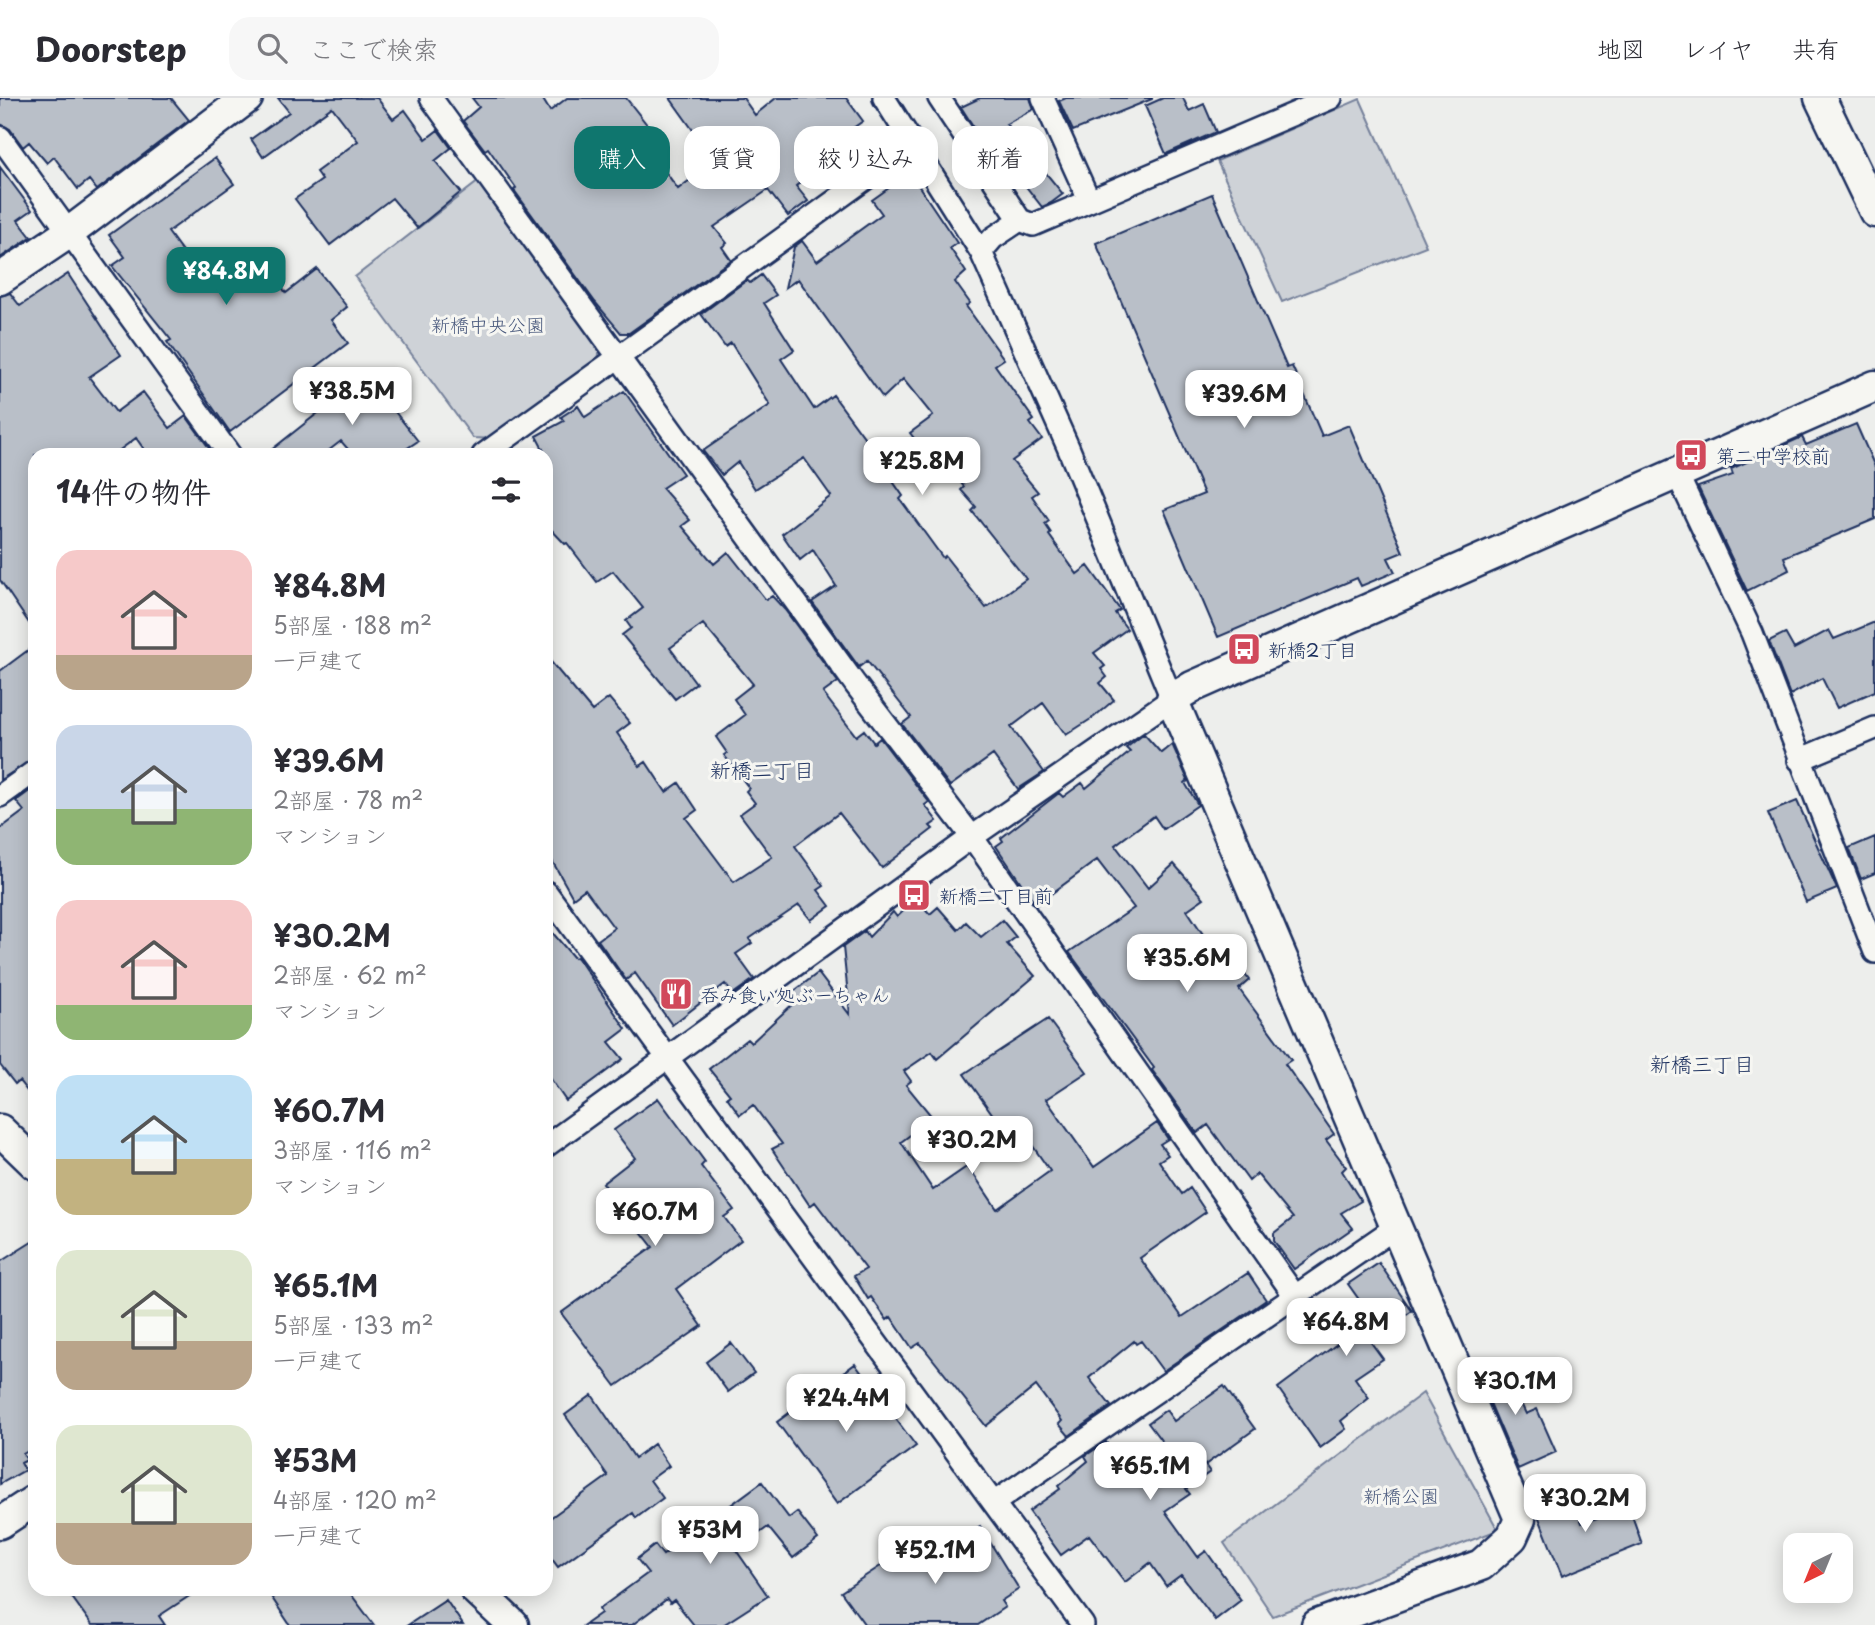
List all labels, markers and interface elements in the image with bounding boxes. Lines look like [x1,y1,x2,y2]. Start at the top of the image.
search box [229,17,719,80]
text: Doorstep [35,23,187,73]
icon: search [253,29,291,67]
text: ここで検索 [309,29,439,68]
text: 地図 [1597,30,1645,66]
text: レイヤ [1683,30,1754,66]
text: 共有 [1792,30,1840,66]
chip: 購入 [574,126,670,189]
chip: 賃貸 [684,126,780,189]
chip: 絞り込み [794,126,938,189]
chip: 新着 [952,126,1048,189]
pin: ¥84.8M [169,248,283,307]
text: ¥84.8M [183,252,269,287]
park label: 新橋中央公園 [431,310,545,338]
pin: ¥38.5M [295,368,409,427]
pin: ¥39.6M [1187,370,1301,430]
text: ¥38.5M [309,372,395,407]
text: ¥39.6M [1201,375,1287,410]
bus stop icon: 第二中学校前 [1672,436,1710,474]
pin: ¥25.8M [865,438,979,497]
place label: 第二中学校前 [1716,441,1830,469]
text: ¥25.8M [879,442,965,477]
text: 14件の物件 [56,468,211,513]
icon: filters [487,471,525,509]
text: ¥84.8M [273,562,386,607]
icon: home [112,578,196,662]
text: 5部屋 · 188 m² [273,607,432,642]
bus stop icon: 新橋2丁目 [1225,630,1263,668]
place label: 新橋2丁目 [1268,635,1357,663]
text: 一戸建て [273,642,365,677]
text: ¥39.6M [273,737,385,782]
icon: home [112,753,196,837]
district label: 新橋二丁目 [710,753,815,785]
text: 2部屋 · 78 m² [273,782,423,817]
text: マンション [273,817,387,852]
bus stop icon: 新橋二丁目前 [895,876,933,914]
place label: 新橋二丁目前 [939,881,1053,909]
text: ¥30.2M [273,912,391,957]
icon: home [112,928,196,1012]
pin: ¥35.6M [1130,934,1244,994]
text: ¥35.6M [1143,939,1231,974]
text: 2部屋 · 62 m² [273,957,427,992]
restaurant icon: 呑み食い処ぶーちゃん [657,975,695,1013]
place label: 呑み食い処ぶーちゃん [700,980,890,1008]
text: マンション [273,992,387,1027]
district label: 新橋三丁目 [1650,1047,1755,1079]
text: ¥60.7M [273,1087,386,1132]
icon: home [112,1103,196,1187]
pin: ¥30.2M [915,1116,1029,1176]
text: ¥30.2M [927,1121,1017,1156]
text: 3部屋 · 116 m² [273,1132,432,1167]
text: マンション [273,1167,387,1202]
pin: ¥60.7M [598,1188,712,1248]
text: ¥60.7M [612,1193,698,1228]
text: ¥65.1M [273,1262,378,1307]
icon: home [112,1278,196,1362]
pin: ¥64.8M [1289,1298,1403,1358]
text: ¥64.8M [1303,1303,1389,1338]
text: 5部屋 · 133 m² [273,1307,434,1342]
text: 一戸建て [273,1342,365,1377]
pin: ¥30.1M [1458,1358,1572,1417]
text: ¥30.1M [1473,1362,1557,1397]
pin: ¥24.4M [789,1374,903,1434]
text: ¥24.4M [802,1379,890,1414]
text: ¥53M [273,1437,357,1482]
pin: ¥65.1M [1093,1442,1207,1502]
text: ¥65.1M [1110,1447,1190,1482]
icon: home [112,1453,196,1537]
pin: ¥30.2M [1528,1474,1642,1534]
text: ¥30.2M [1540,1479,1630,1514]
park label: 新橋公園 [1363,1481,1439,1509]
text: 4部屋 · 120 m² [273,1482,437,1517]
pin: ¥53M [669,1506,751,1566]
text: ¥53M [678,1511,742,1546]
text: 一戸建て [273,1517,365,1552]
pin: ¥52.1M [878,1526,992,1586]
text: ¥52.1M [894,1531,976,1566]
north arrow [1783,1533,1853,1603]
map controls [1783,1533,1853,1603]

